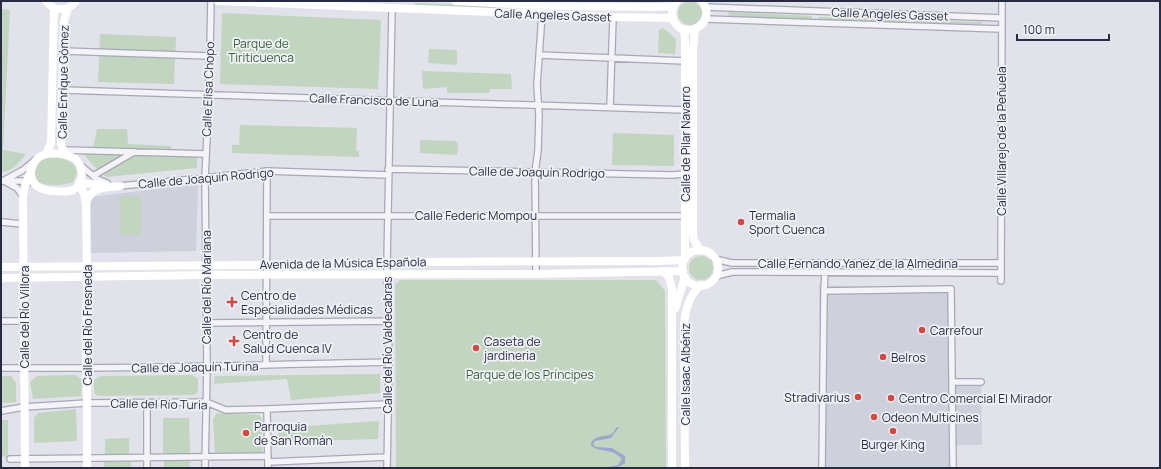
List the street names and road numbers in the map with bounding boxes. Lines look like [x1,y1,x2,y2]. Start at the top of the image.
street label: Calle Angeles Gasset [831,3,949,25]
street label: Calle Angeles Gasset [494,4,612,26]
street label: Calle Enrique Gómez [54,25,72,139]
street label: Calle Elisa Chopo [198,41,218,137]
street label: Calle Villarejo de la Peñuela [993,66,1010,216]
street label: Calle de Pilar Navarro [677,86,694,202]
street label: Calle Francisco de Luna [309,89,439,111]
street label: Calle de Joaquín Rodrigo [469,162,605,182]
street label: Calle de Joaquín Rodrigo [138,164,274,192]
street label: Calle Federic Mompou [415,207,537,224]
street label: Calle del Río Mariana [198,230,215,344]
street label: Avenida de la Música Española [259,253,427,273]
street label: Calle Fernando Yanez de la Almedina [758,255,958,272]
street label: Calle del Río Fresneda [79,265,96,385]
street label: Calle del Río Villora [16,266,33,368]
street label: Calle del Río Valdecabras [379,276,396,414]
street label: Calle Isaac Albéniz [677,323,694,425]
street label: Calle de Joaquín Turina [131,357,259,377]
street label: Calle del Río Turia [110,395,208,413]

